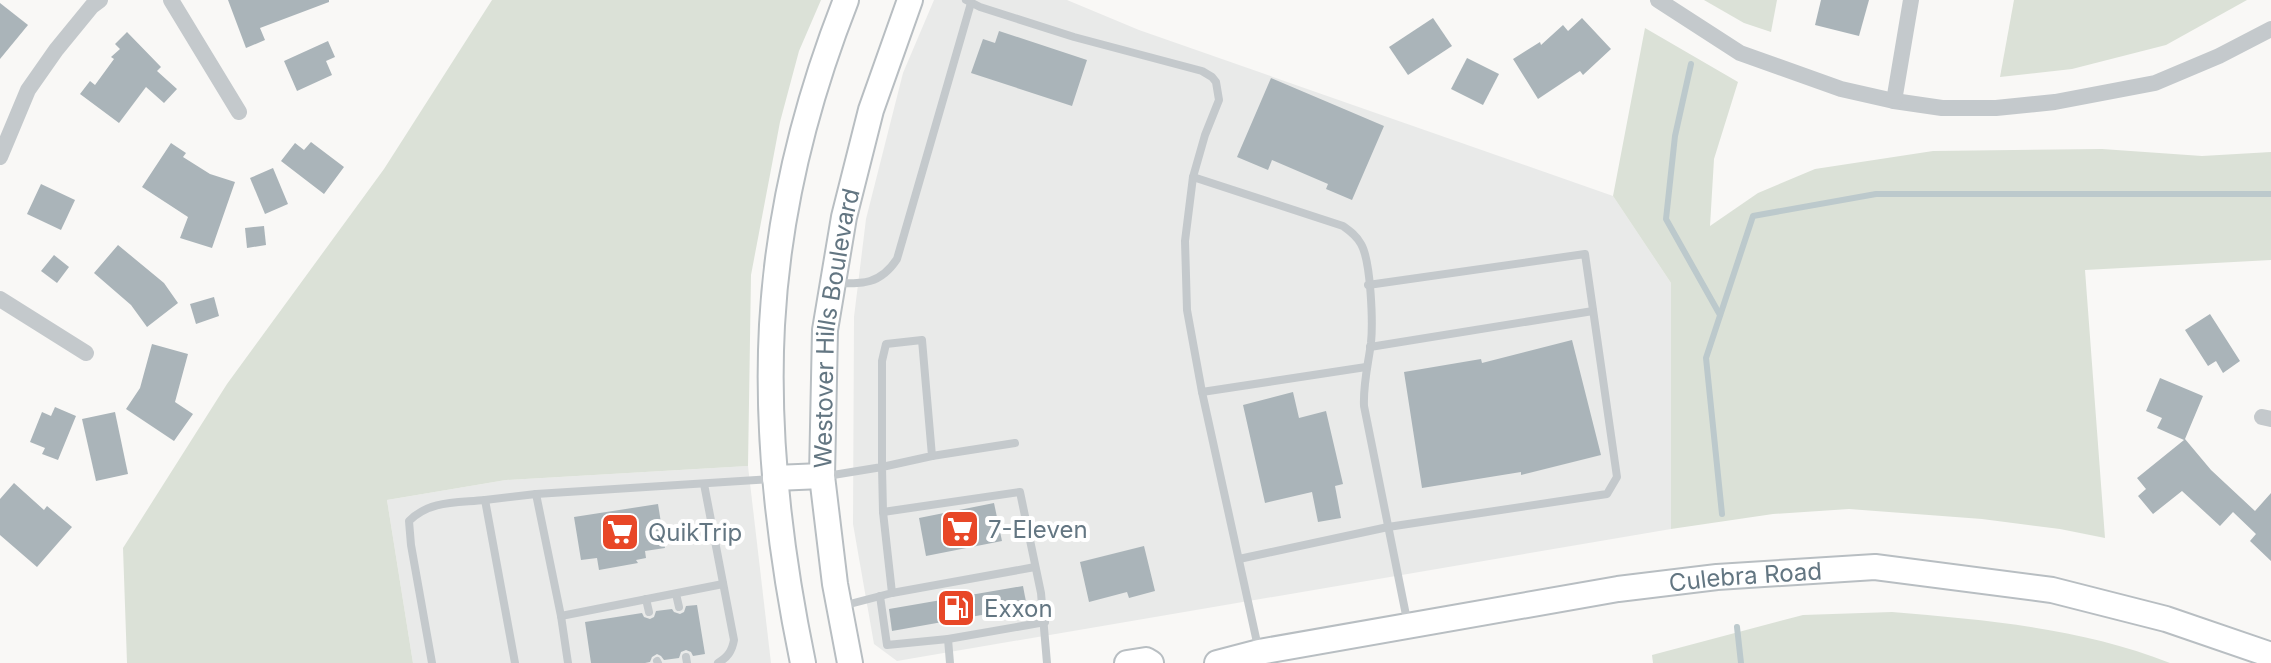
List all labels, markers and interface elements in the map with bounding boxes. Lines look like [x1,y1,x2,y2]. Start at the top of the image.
street label: Westover Hills Boulevard [808,185,865,469]
supermarket icon: 7-Eleven [939,508,981,550]
supermarket icon: QuikTrip [599,511,641,553]
place label: 7-Eleven [988,515,1088,544]
place label: QuikTrip [648,518,742,547]
street label: Culebra Road [1667,556,1823,597]
fuel station icon: Exxon [935,587,977,629]
place label: Exxon [984,594,1053,623]

